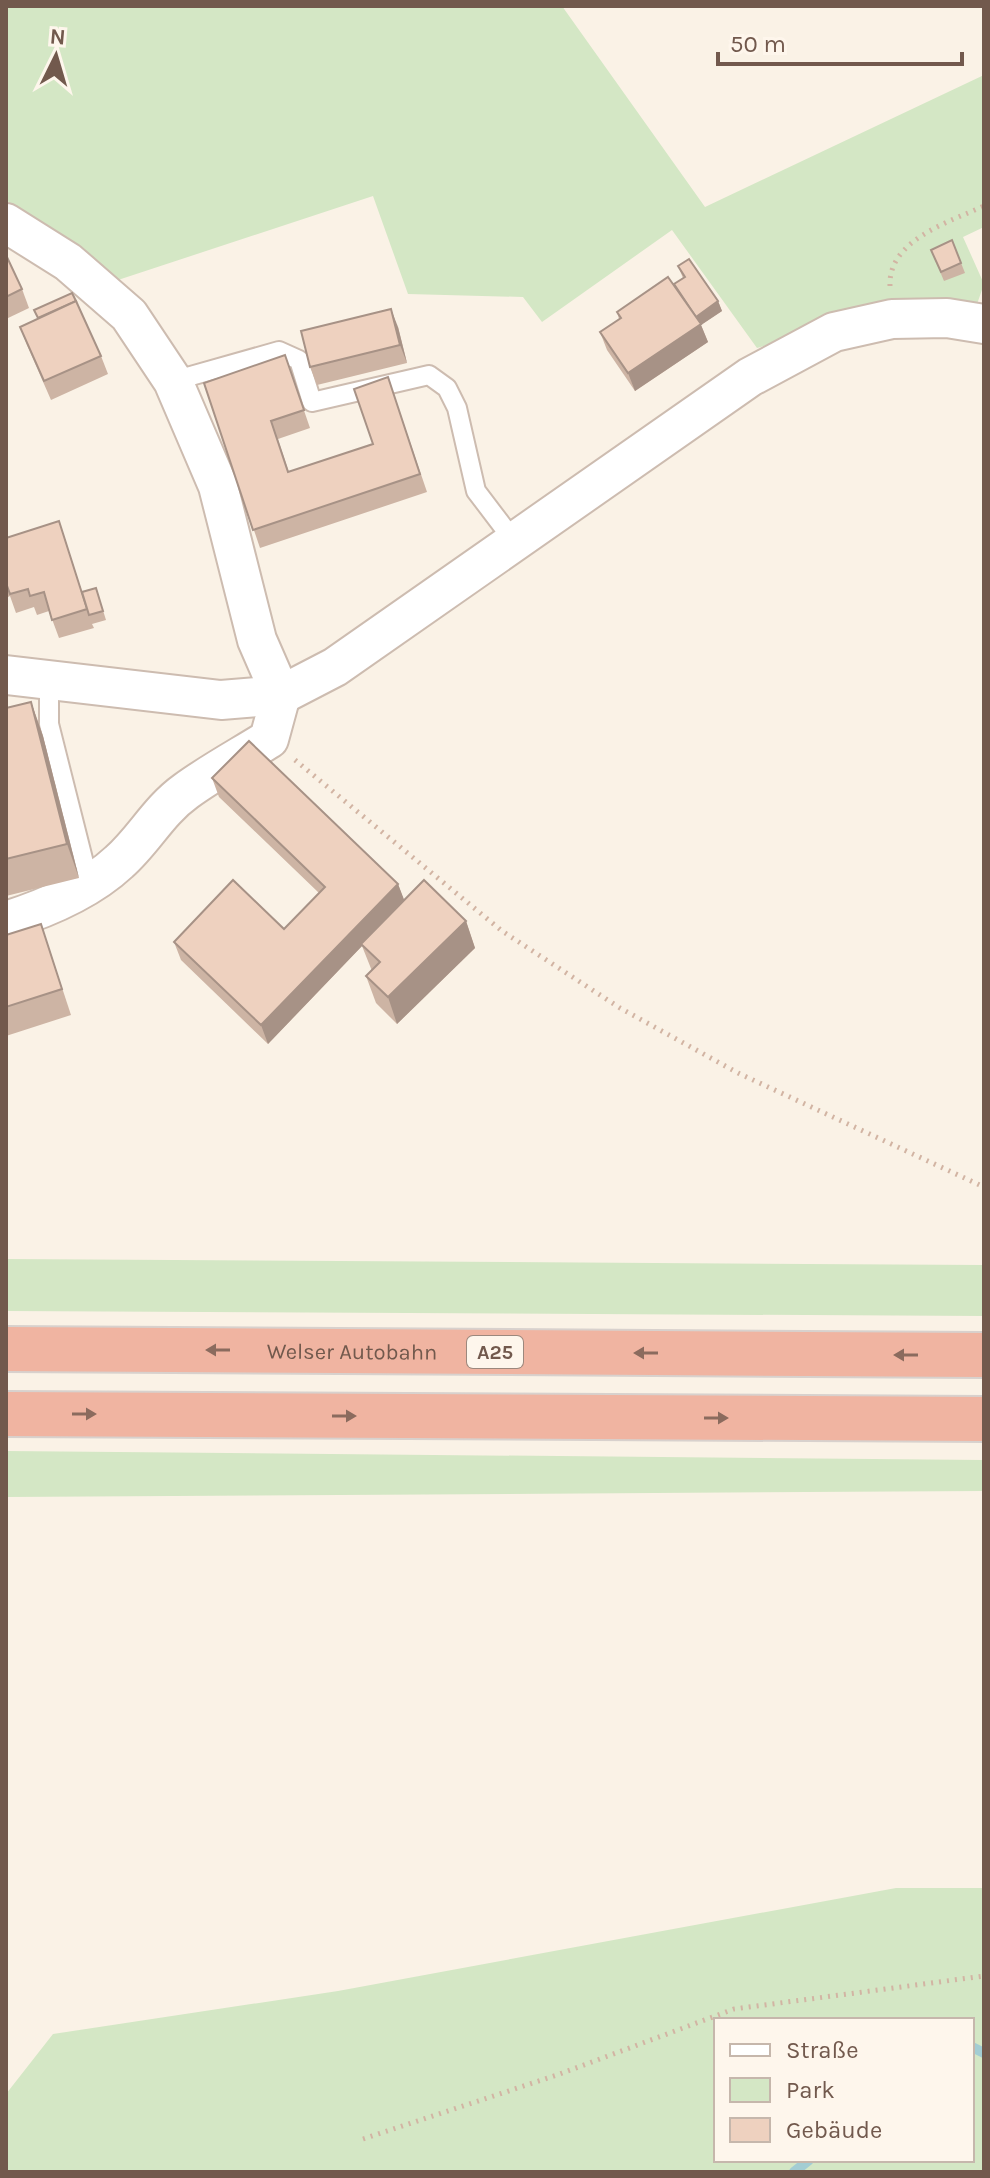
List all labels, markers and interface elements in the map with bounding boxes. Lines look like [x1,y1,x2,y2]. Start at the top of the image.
north arrow [16,16,96,96]
scale bar [718,16,962,66]
text: N [49,23,67,51]
text: 50 m [730,30,786,58]
road number: A25 [467,1336,523,1368]
street label: Welser Autobahn [267,1339,437,1366]
one-way arrow [205,1344,230,1357]
one-way arrow [633,1347,658,1359]
one-way arrow [893,1348,918,1361]
one-way arrow [72,1408,97,1420]
one-way arrow [332,1409,357,1422]
one-way arrow [704,1412,729,1424]
legend [714,2018,974,2162]
text: Straße [786,2036,858,2064]
text: Park [786,2076,835,2104]
text: Gebäude [786,2116,882,2144]

